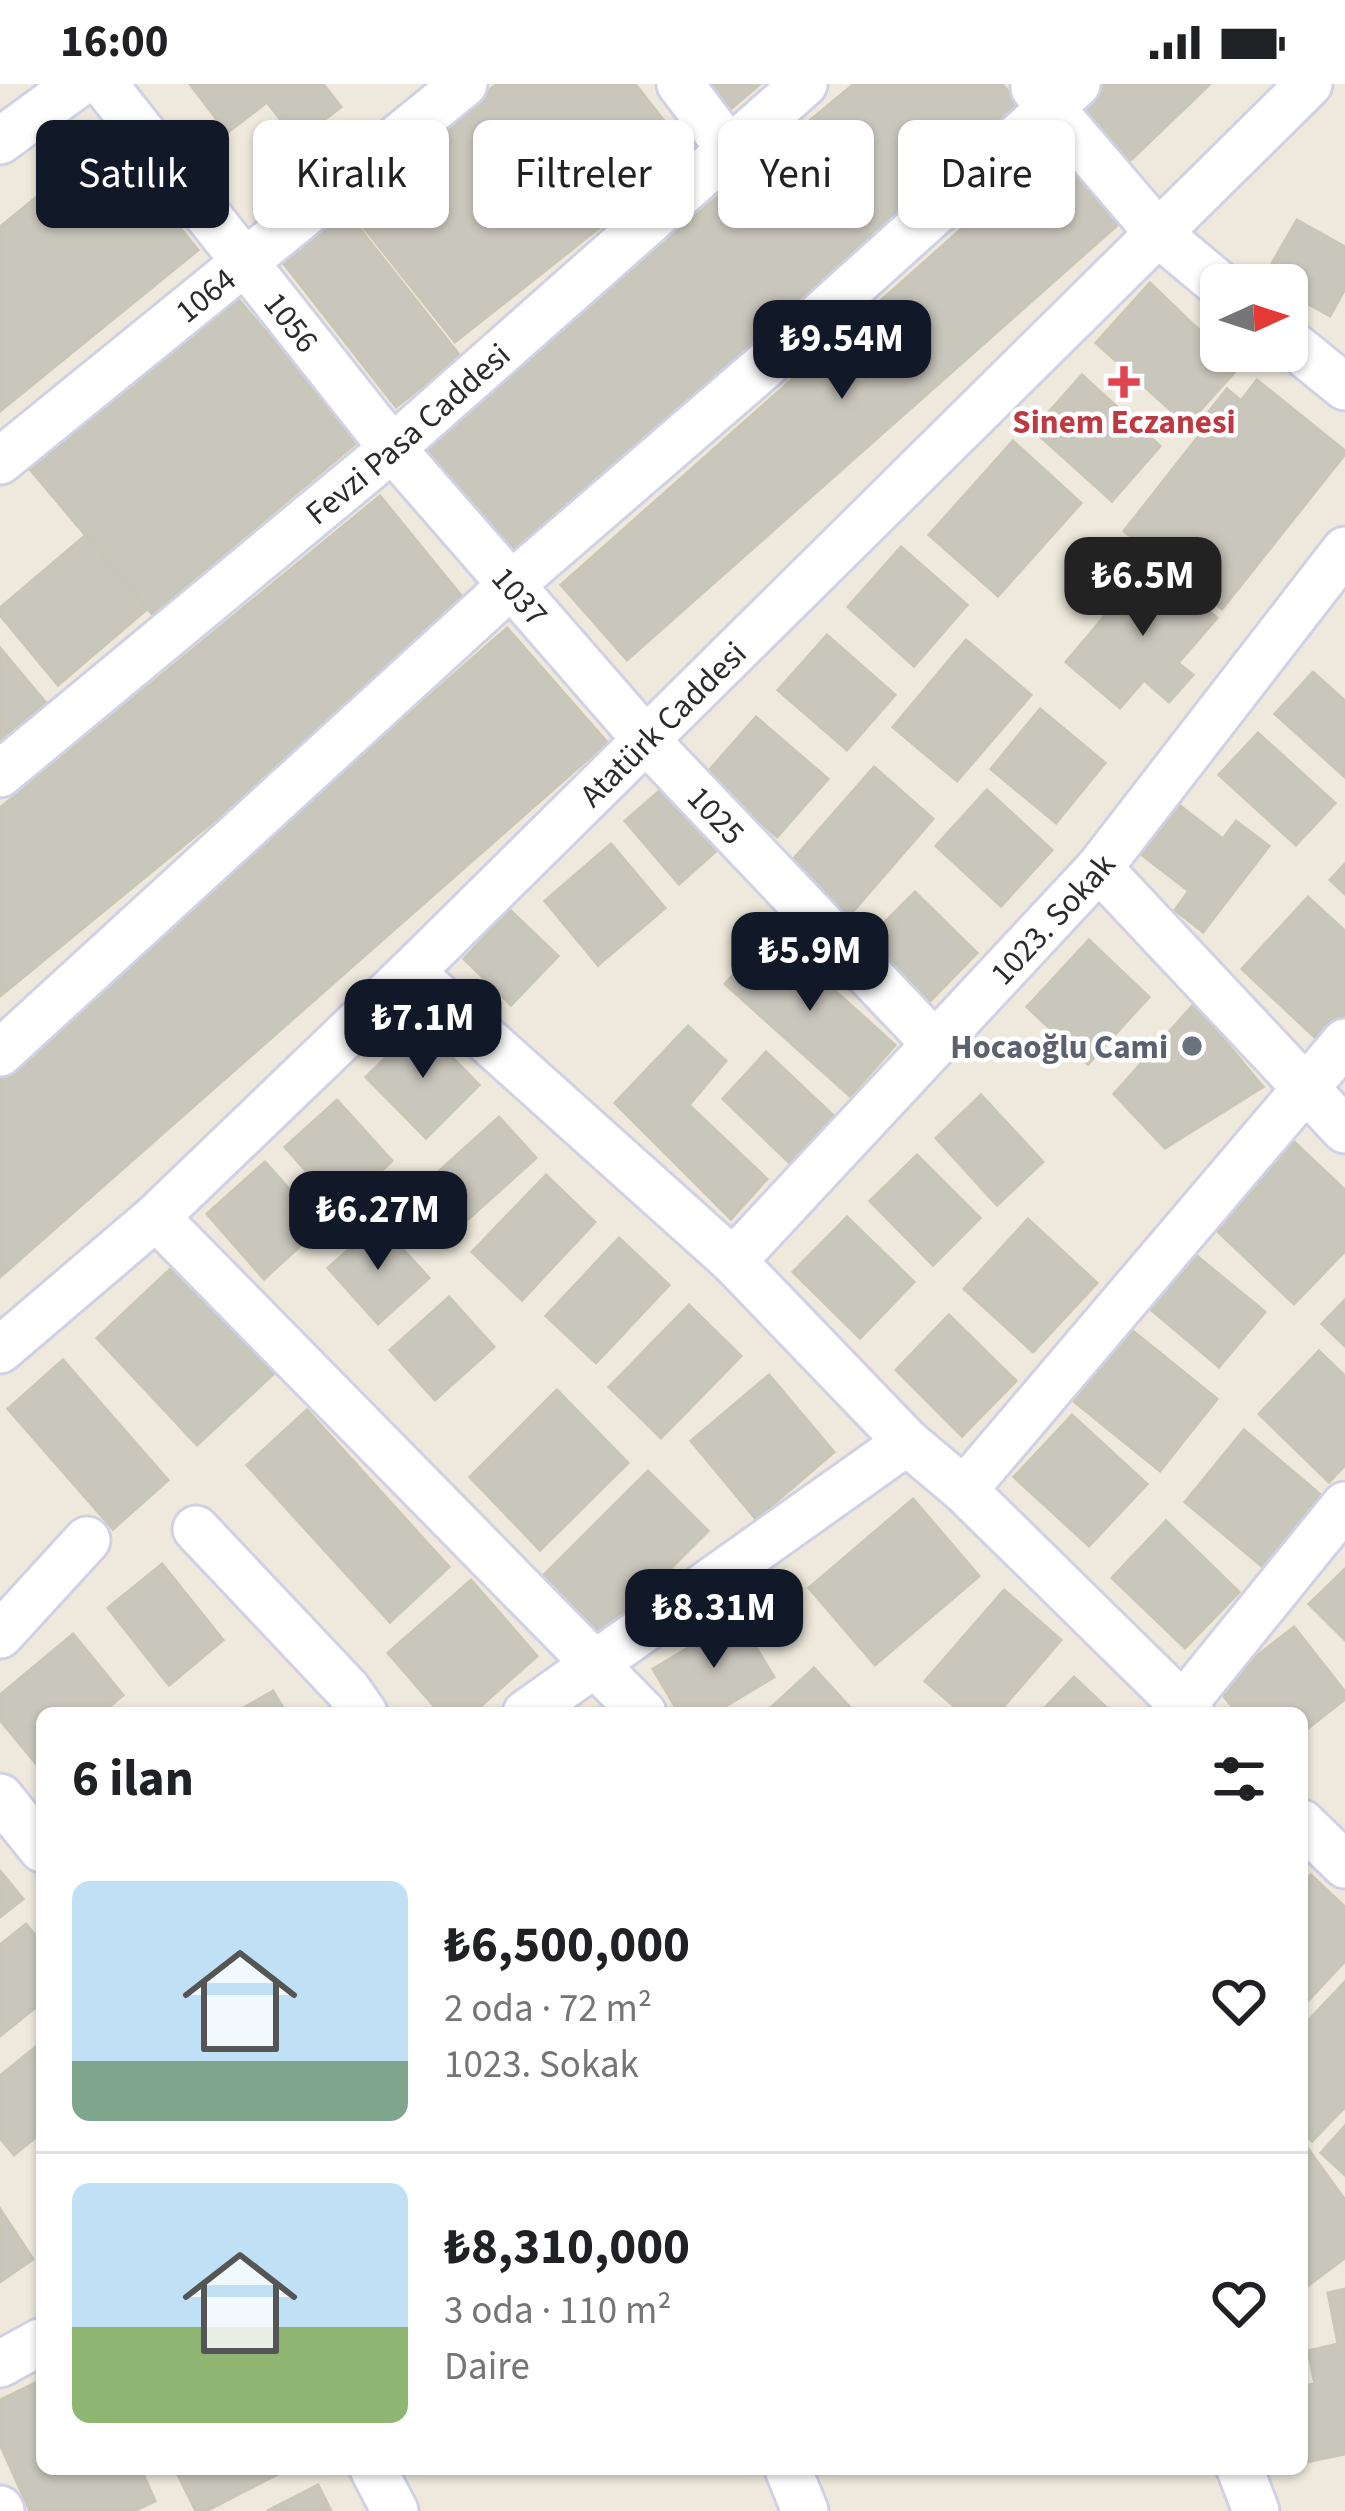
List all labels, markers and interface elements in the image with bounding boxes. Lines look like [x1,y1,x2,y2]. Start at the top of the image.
text: 16:00 [60,10,169,74]
chip: Satılık [36,120,229,228]
chip: Kiralık [253,120,449,228]
chip: Filtreler [473,120,694,228]
chip: Yeni [718,120,874,228]
chip: Daire [898,120,1075,228]
street label: 1064 [166,257,246,335]
north arrow [1200,264,1308,372]
map controls [1200,264,1308,372]
street label: 1056 [252,282,330,363]
pin: ₺9.54M [744,300,940,402]
text: ₺9.54M [780,311,904,367]
street label: Fevzi Pasa Caddesi [296,332,521,536]
marker: Sinem Eczanesi [1111,369,1137,395]
place label: Sinem Eczanesi [1012,399,1236,446]
pin: ₺6.5M [1059,537,1227,639]
text: ₺6.5M [1091,548,1195,604]
street label: 1037 [480,557,559,637]
street label: Atatürk Caddesi [569,631,757,818]
street label: 1025 [676,776,755,856]
street label: 1023. Sokak [980,843,1127,996]
pin: ₺5.9M [726,912,894,1014]
text: ₺5.9M [758,923,862,979]
pin: ₺7.1M [339,979,507,1081]
text: ₺7.1M [371,990,475,1046]
place label: Hocaoğlu Cami [950,1024,1168,1071]
marker: Hocaoğlu Cami [1179,1033,1205,1059]
pin: ₺6.27M [280,1171,476,1273]
text: ₺6.27M [316,1182,440,1238]
pin: ₺8.31M [616,1569,812,1671]
text: ₺8.31M [652,1580,776,1636]
text: 6 ilan [72,1743,194,1815]
icon: filters [1206,1746,1272,1812]
text: ₺6,500,000 [444,1909,690,1981]
icon: home [168,1929,312,2073]
icon: heart [1206,1968,1272,2034]
text: 2 oda · 72 m² [444,1981,652,2037]
text: 1023. Sokak [444,2037,639,2093]
text: ₺8,310,000 [444,2211,690,2283]
icon: home [168,2231,312,2375]
icon: heart [1206,2270,1272,2336]
text: 3 oda · 110 m² [444,2283,672,2339]
text: Daire [444,2339,530,2395]

